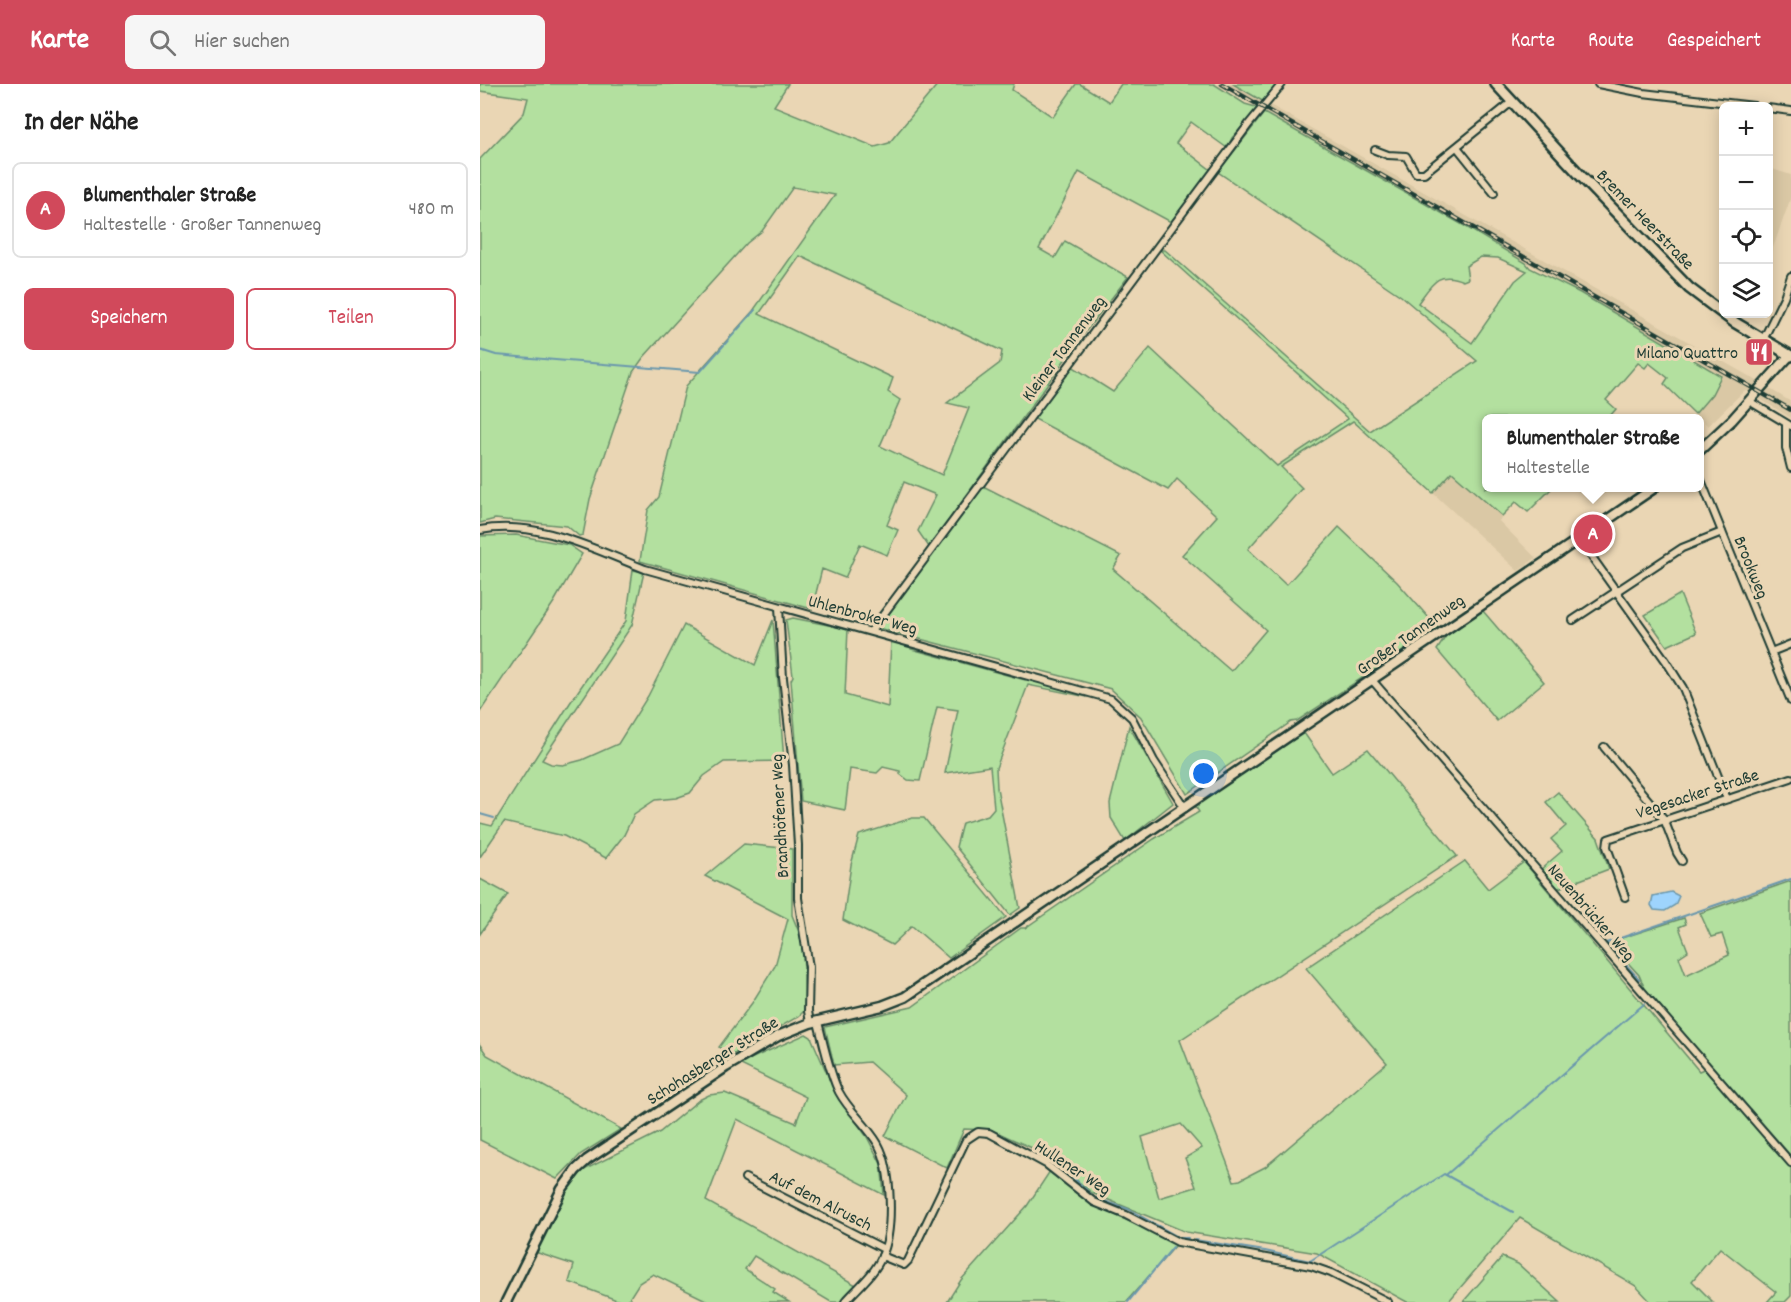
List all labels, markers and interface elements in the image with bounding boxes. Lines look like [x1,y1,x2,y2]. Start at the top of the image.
search box [125,15,545,69]
text: Karte [30,22,89,62]
icon: search [146,26,179,59]
text: Hier suchen [194,27,290,58]
text: Karte [1511,27,1555,57]
text: Route [1588,27,1634,57]
text: Gespeichert [1667,27,1761,57]
map controls [1719,102,1773,318]
button: + [1719,102,1773,156]
text: In der Nähe [24,105,138,142]
button: − [1719,156,1773,210]
street label: Bremer Heerstraße [1589,165,1699,277]
text: Blumenthaler Straße [83,181,256,212]
text: A [40,196,51,224]
text: 480 m [408,196,454,224]
button: locate [1719,210,1773,264]
text: Haltestelle · Großer Tannenweg [83,212,321,240]
button: layers [1719,264,1773,318]
button: Speichern [24,288,234,350]
button: Teilen [246,288,456,350]
street label: Kleiner Tannenweg [1017,291,1113,408]
restaurant icon: Milano Quattro [1743,336,1775,368]
place label: Milano Quattro [1636,342,1738,367]
popup [1482,414,1704,492]
text: Blumenthaler Straße [1506,424,1680,455]
text: Haltestelle [1506,455,1590,483]
pin: A [1574,512,1612,556]
street label: Brookweg [1726,533,1774,603]
street label: Großer Tannenweg [1352,589,1471,683]
street label: Uhlenbroker Weg [805,590,920,643]
street label: Brandhöfener Weg [766,753,797,878]
your location [1189,759,1218,788]
street label: Vegesacker Straße [1633,764,1763,827]
street label: Neuenbrücker Weg [1540,859,1640,968]
street label: Schohasberger Straße [643,1012,784,1113]
street label: Hullener Weg [1028,1135,1115,1203]
street label: Auf dem Alrusch [764,1166,876,1239]

